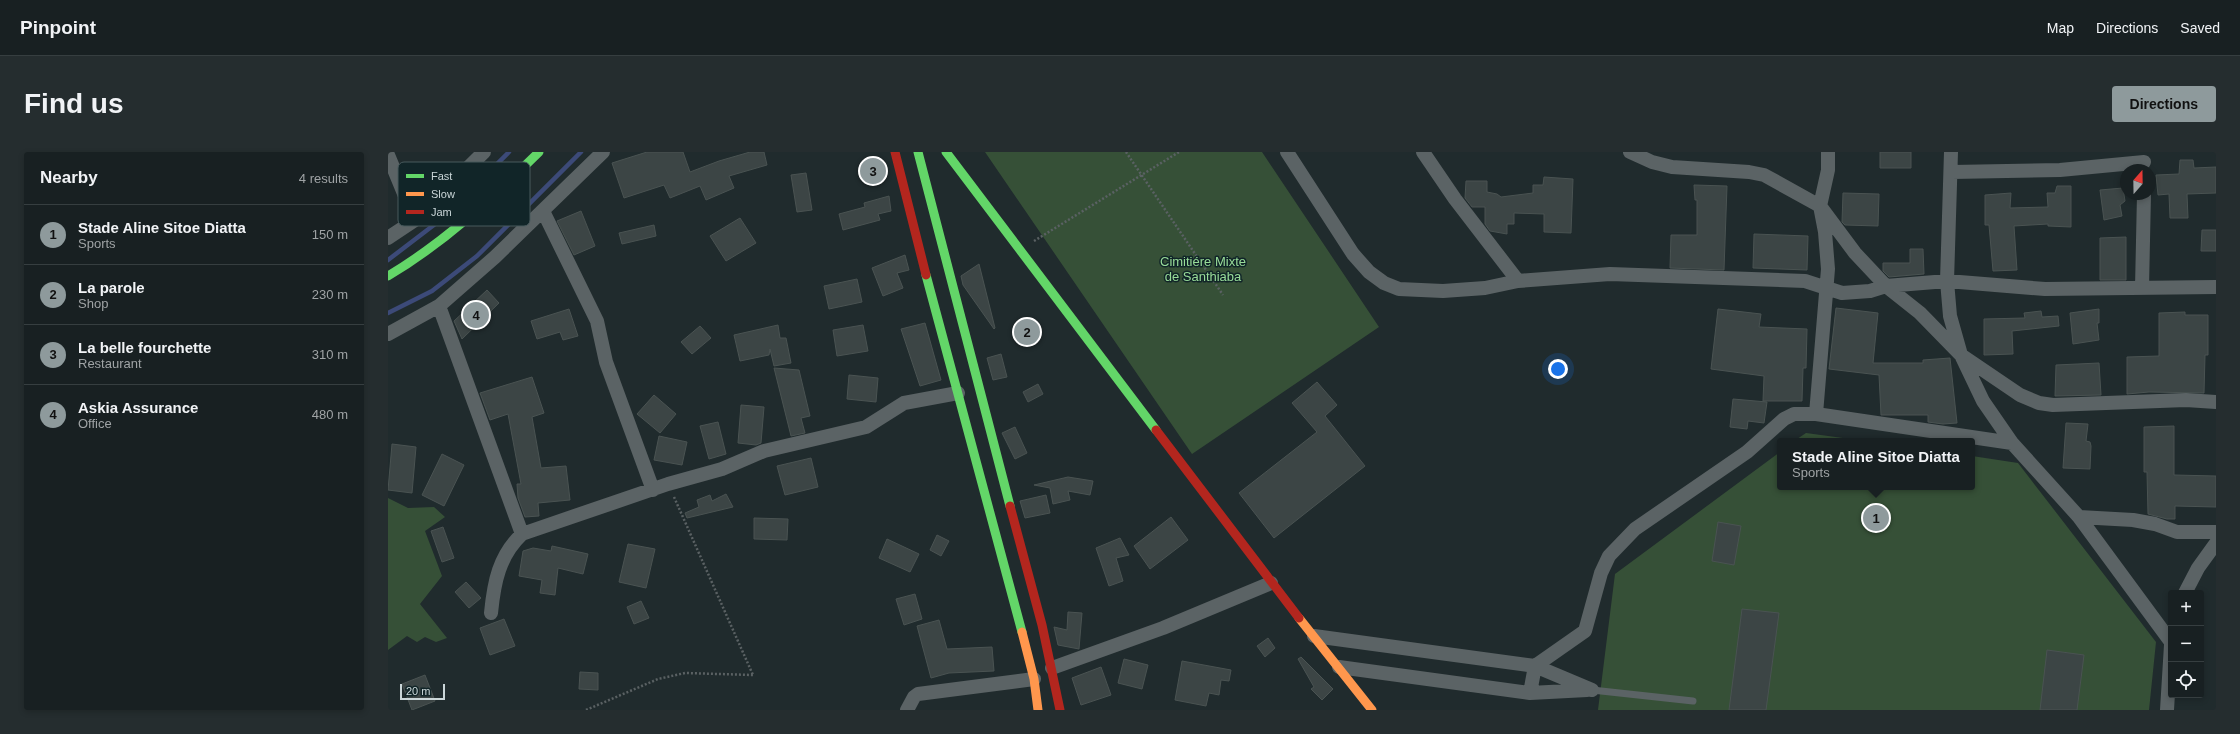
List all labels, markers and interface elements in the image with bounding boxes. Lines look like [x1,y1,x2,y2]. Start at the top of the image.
text: Pinpoint [20,17,96,38]
text: Map [2047,20,2074,36]
text: Directions [2096,20,2158,36]
text: Saved [2180,20,2220,36]
button: Directions [2112,86,2216,122]
text: Find us [24,88,124,119]
pin: 3 [860,156,886,186]
legend [398,162,530,226]
north arrow [2120,164,2156,200]
text: Nearby [40,168,98,187]
text: Fast [431,170,452,182]
text: 4 results [299,171,348,186]
text: Slow [431,188,455,200]
text: Jam [431,206,452,218]
text: Stade Aline Sitoe Diatta [78,219,246,236]
text: 1 [49,227,57,242]
text: 150 m [312,227,348,242]
text: Sports [78,236,116,251]
park label: Cimitiére Mixte de Santhiaba [1160,254,1246,284]
text: La parole [78,279,145,296]
text: 2 [49,287,57,302]
text: 230 m [312,287,348,302]
text: Shop [78,296,108,311]
pin: 4 [463,300,489,330]
pin: 2 [1014,317,1040,347]
text: La belle fourchette [78,339,211,356]
text: 3 [49,347,57,362]
text: 310 m [312,347,348,362]
text: Restaurant [78,356,142,371]
your location [1548,359,1568,379]
text: Askia Assurance [78,399,198,416]
text: 4 [49,407,57,422]
text: 480 m [312,407,348,422]
text: Office [78,416,112,431]
popup [1777,438,1975,490]
text: Stade Aline Sitoe Diatta [1792,448,1960,465]
text: Sports [1792,465,1830,480]
pin: 1 [1863,503,1889,533]
map controls [2168,590,2204,698]
button: + [2168,590,2204,626]
button: − [2168,626,2204,662]
button: locate [2168,662,2204,698]
scale bar [400,682,445,701]
text: 20 m [406,685,430,697]

